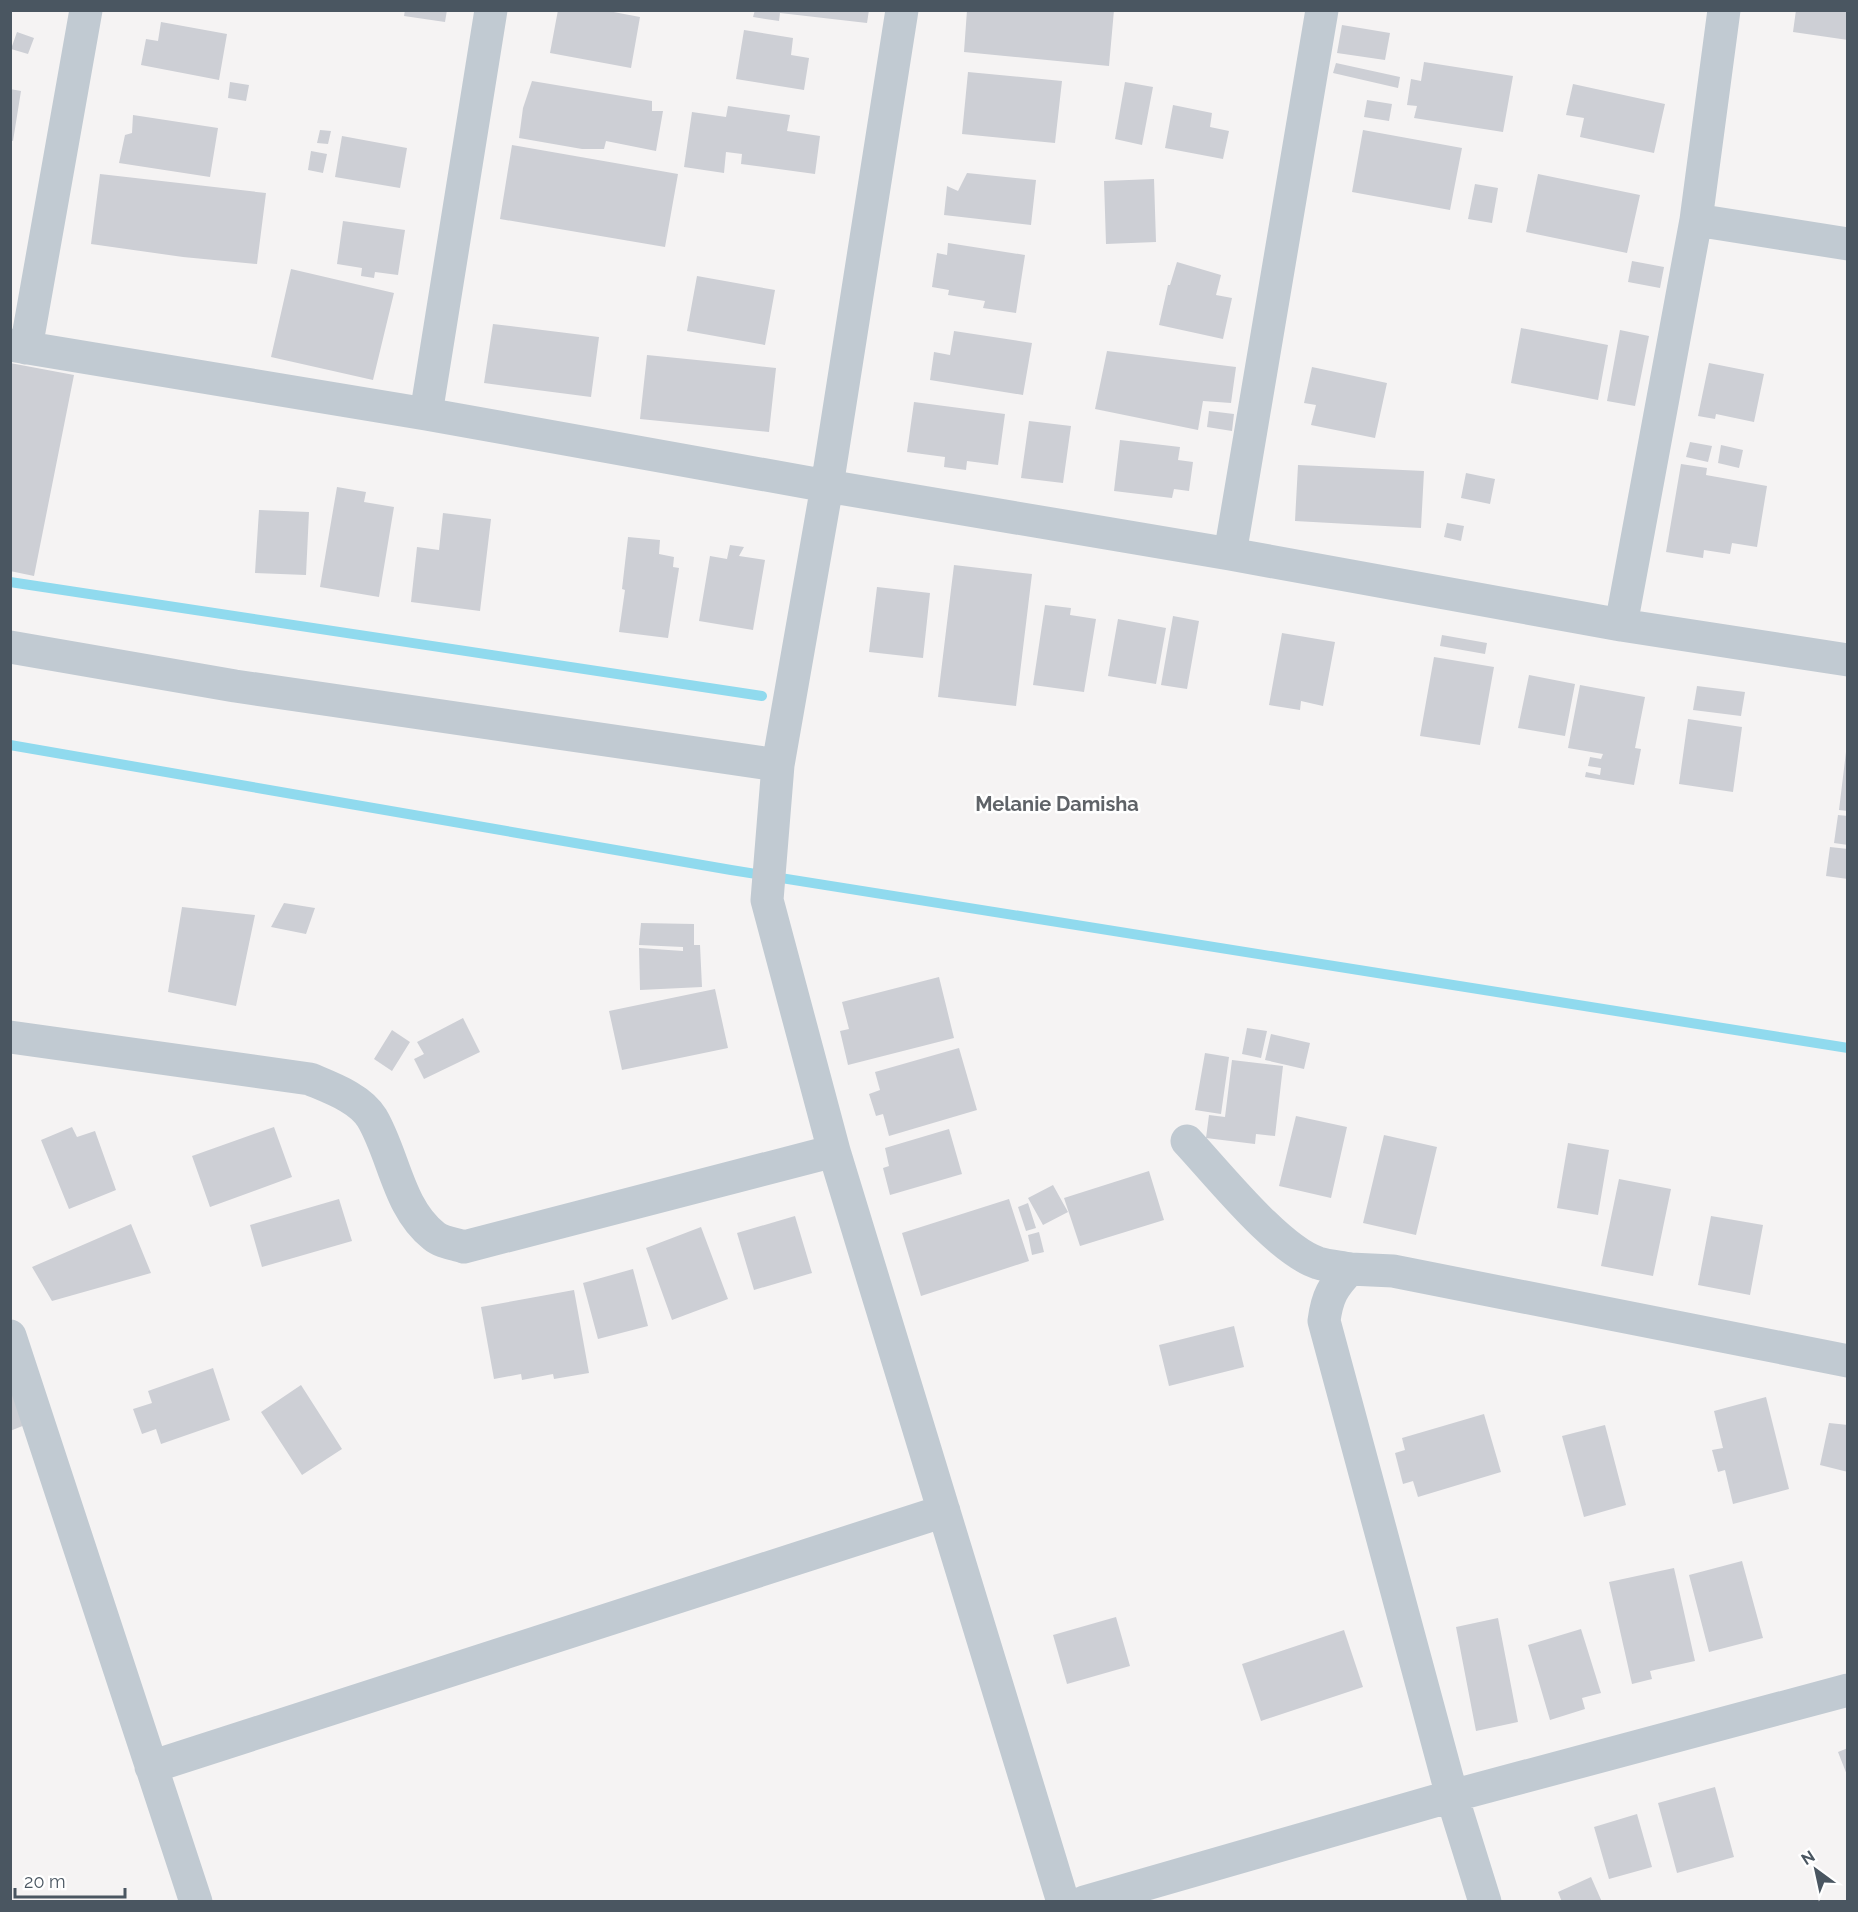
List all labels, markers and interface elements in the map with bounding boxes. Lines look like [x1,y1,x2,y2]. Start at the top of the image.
district label: Melanie Damisha [975,792,1139,816]
north arrow [1786,1840,1846,1900]
text: N [1798,1847,1818,1869]
scale bar [15,1861,124,1899]
text: 20 m [24,1871,66,1892]

